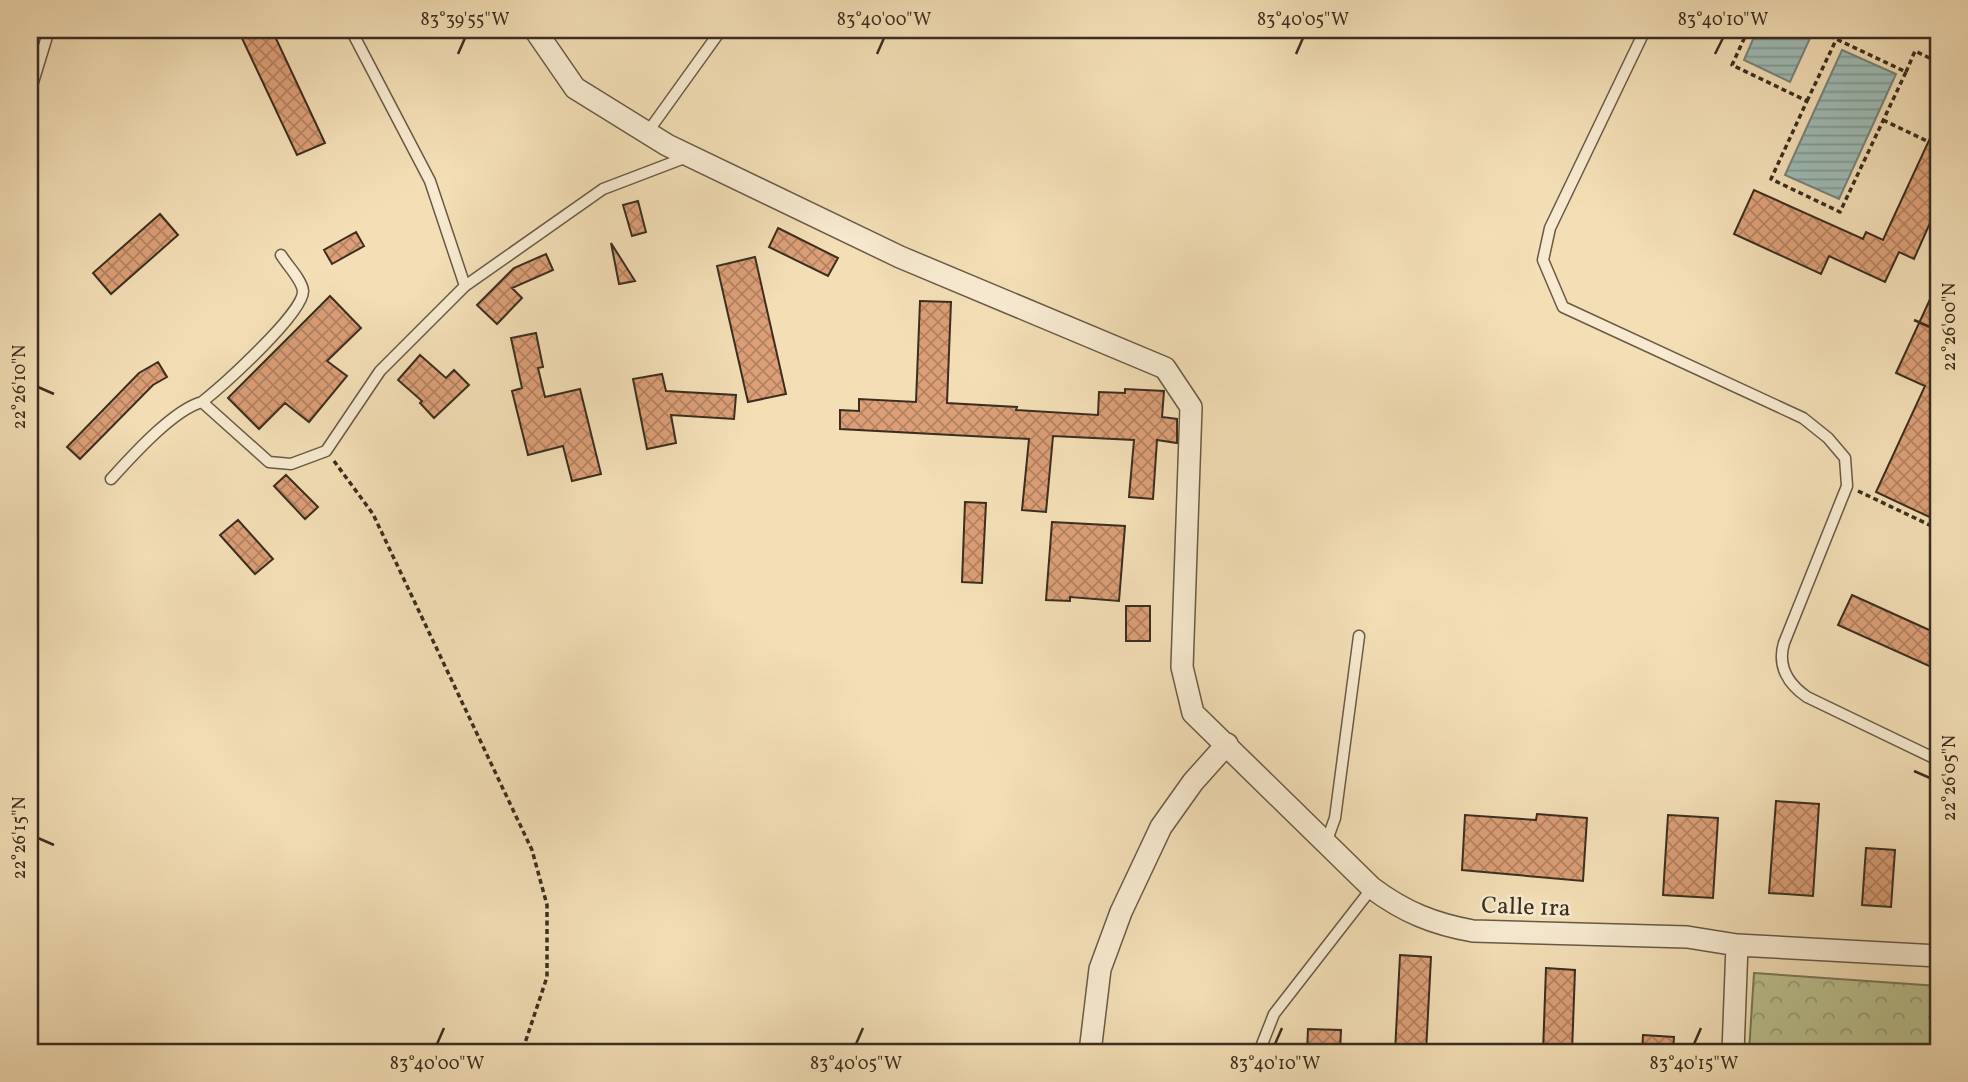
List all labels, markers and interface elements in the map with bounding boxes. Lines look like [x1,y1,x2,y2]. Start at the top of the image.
text: 83°39'55"W [421,8,509,33]
text: 83°40'00"W [837,8,931,33]
text: 83°40'05"W [1257,8,1349,33]
text: 83°40'10"W [1678,8,1768,33]
text: 22°26'00"N [1938,283,1963,371]
text: 22°26'10"N [8,345,33,429]
text: 22°26'05"N [1938,735,1963,821]
text: 22°26'15"N [8,796,33,880]
street label: Calle 1ra [1481,889,1571,927]
text: 83°40'00"W [390,1052,484,1077]
text: 83°40'05"W [810,1052,902,1077]
text: 83°40'10"W [1230,1052,1320,1077]
text: 83°40'15"W [1650,1052,1738,1077]

